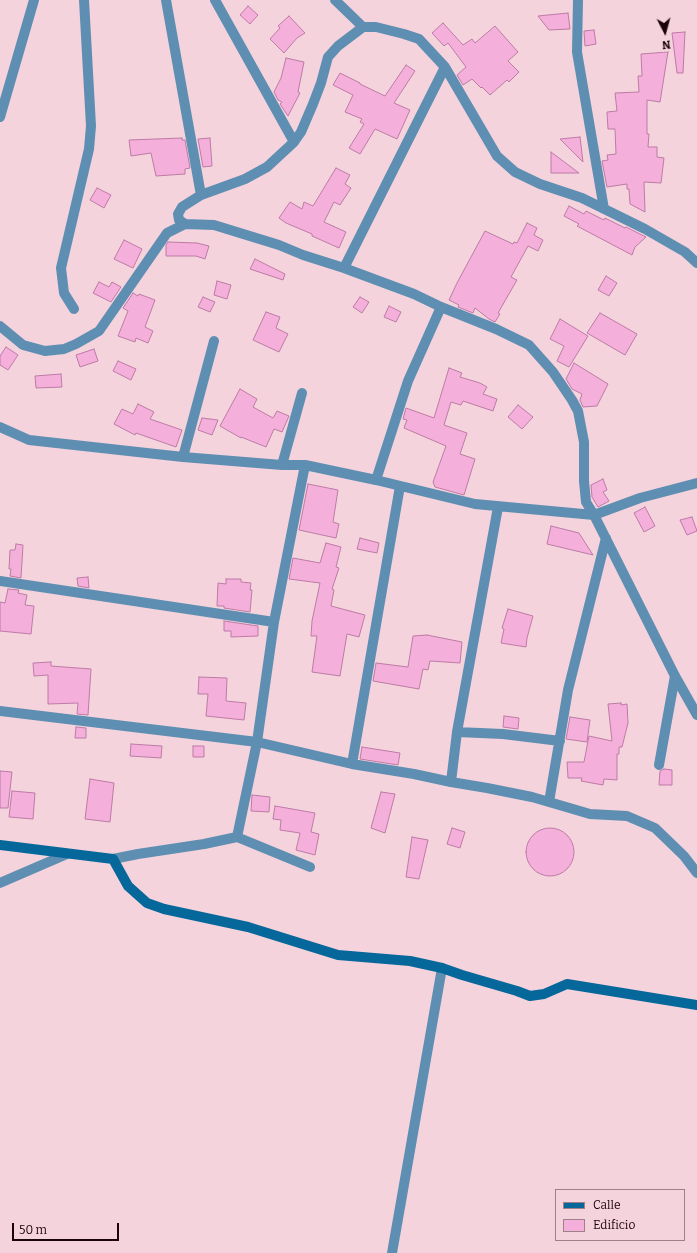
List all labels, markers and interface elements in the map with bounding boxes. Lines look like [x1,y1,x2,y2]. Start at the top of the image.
north arrow [645,12,685,52]
text: N [661,38,671,51]
legend [555,1189,685,1241]
text: Calle [593,1198,621,1212]
scale bar [14,1215,121,1241]
text: Edificio [593,1218,635,1232]
text: 50 m [19,1223,47,1237]

